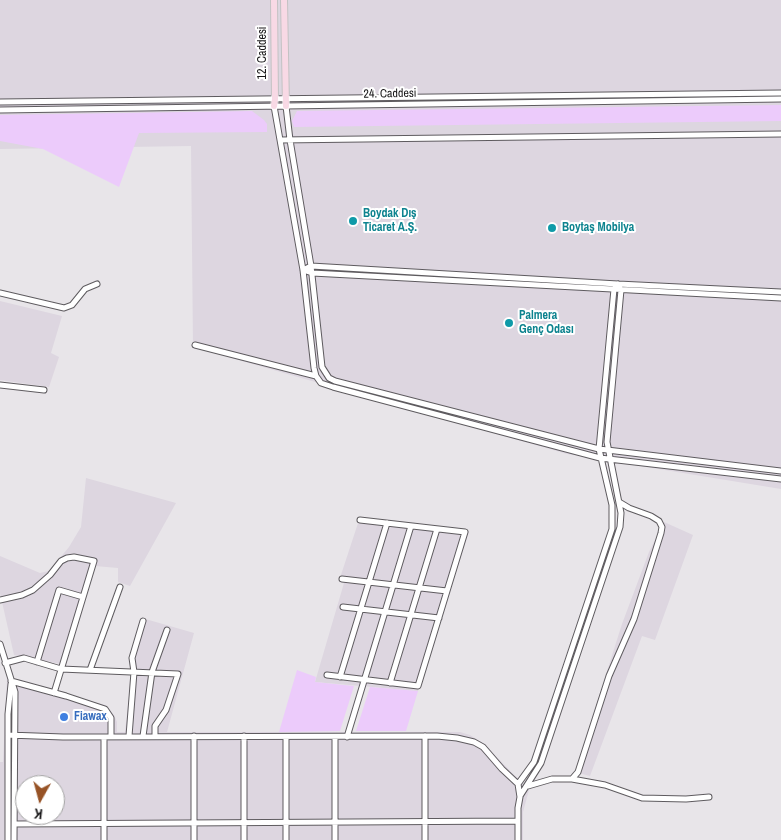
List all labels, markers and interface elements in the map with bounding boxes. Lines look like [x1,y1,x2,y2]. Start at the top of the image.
street label: 12. Caddesi [256,26,270,80]
street label: 24. Caddesi [363,86,417,102]
place label: Boydak Dış Ticaret A.Ş. [363,207,417,235]
marker: Boydak Dış Ticaret A.Ş. [347,215,359,227]
place label: Boytaş Mobilya [562,221,634,235]
marker: Boytaş Mobilya [546,222,558,234]
place label: Palmera Genç Odası [519,309,574,337]
marker: Palmera Genç Odası [503,317,515,329]
place label: Fiawax [74,710,107,724]
marker: Fiawax [58,711,70,723]
north arrow [15,775,65,825]
text: K [33,804,44,823]

